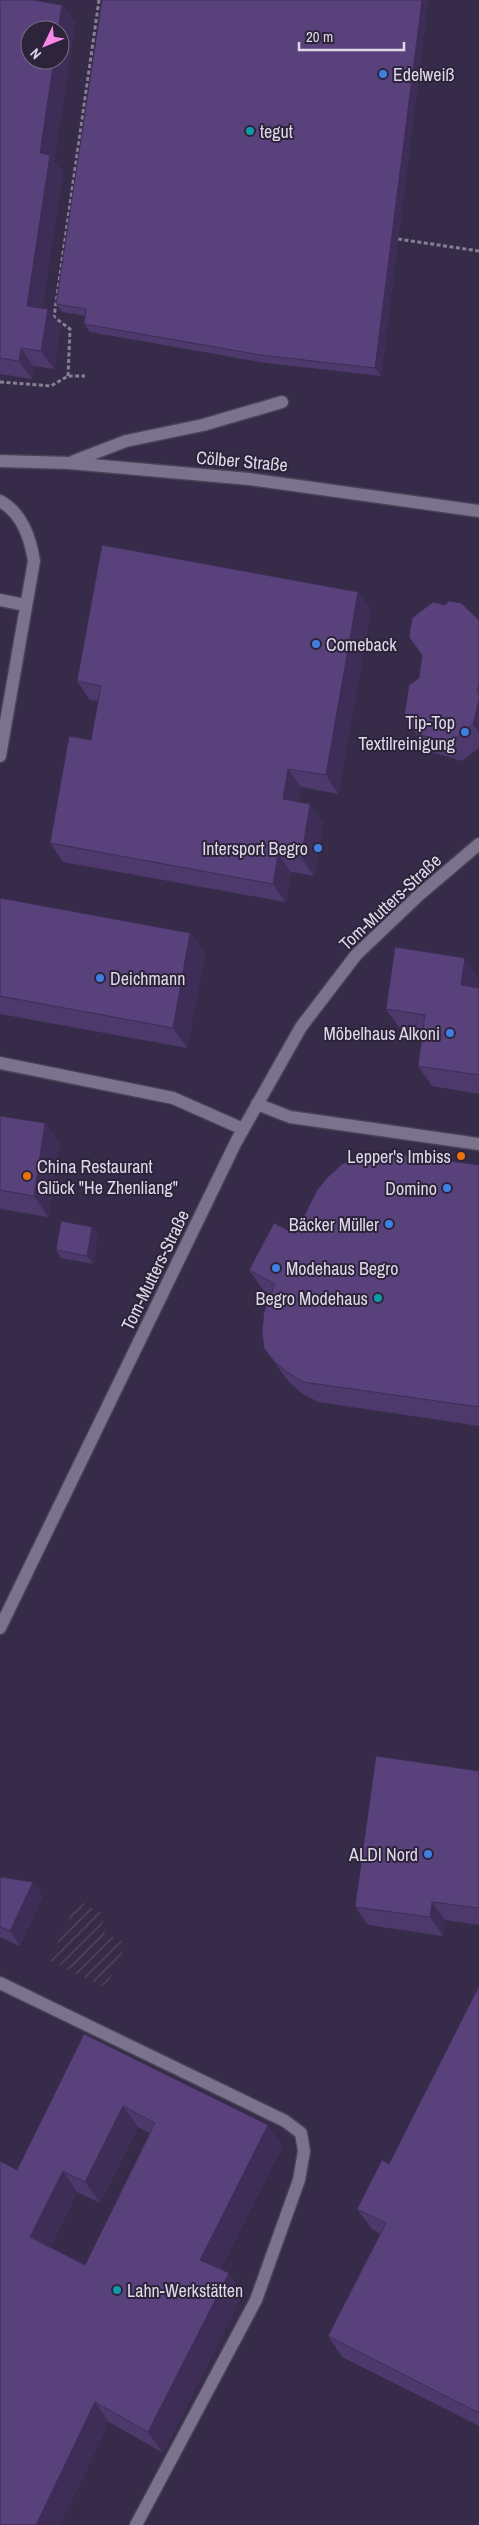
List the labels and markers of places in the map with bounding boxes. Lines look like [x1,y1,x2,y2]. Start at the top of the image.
place label: Edelweiß [393,62,455,87]
marker: Edelweiß [377,68,389,80]
place label: tegut [260,119,293,144]
marker: tegut [244,125,256,137]
place label: Comeback [326,632,397,657]
marker: Comeback [310,638,322,650]
place label: Tip-Top Textilreinigung [358,710,456,756]
marker: Tip-Top Textilreinigung [459,726,471,738]
place label: Intersport Begro [202,836,308,861]
marker: Intersport Begro [312,842,324,854]
place label: Deichmann [110,966,185,991]
marker: Deichmann [94,972,106,984]
place label: Möbelhaus Alkoni [323,1021,440,1046]
marker: Möbelhaus Alkoni [444,1027,456,1039]
place label: Lepper's Imbiss [347,1144,451,1169]
marker: Lepper's Imbiss [455,1150,467,1162]
place label: China Restaurant Glück "He Zhenliang" [37,1154,178,1200]
marker: China Restaurant Glück "He Zhenliang" [21,1170,33,1182]
place label: Domino [385,1176,437,1201]
marker: Domino [441,1182,453,1194]
place label: Bäcker Müller [289,1212,379,1237]
marker: Bäcker Müller [383,1218,395,1230]
place label: Modehaus Begro [286,1256,398,1281]
marker: Modehaus Begro [270,1262,282,1274]
place label: Begro Modehaus [256,1286,368,1311]
marker: Begro Modehaus [372,1292,384,1304]
place label: ALDI Nord [348,1842,418,1867]
marker: ALDI Nord [422,1848,434,1860]
place label: Lahn-Werkstätten [127,2278,243,2303]
marker: Lahn-Werkstätten [111,2284,123,2296]

